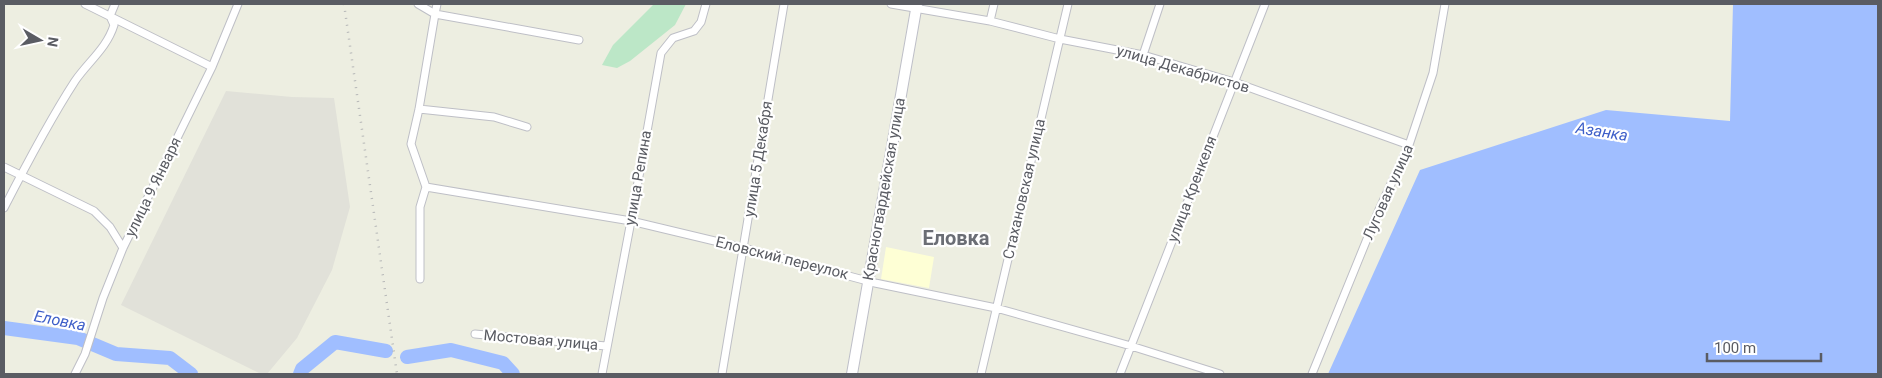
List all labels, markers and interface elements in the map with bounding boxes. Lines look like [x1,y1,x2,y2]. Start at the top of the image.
north arrow [15,15,65,65]
text: N [44,36,62,48]
street label: улица Декабристов [1114,41,1252,97]
street label: Красногвардейская улица [859,96,909,282]
street label: улица 5 Декабря [740,100,776,218]
street label: Стахановская улица [999,117,1049,261]
water label: Азанка [1574,118,1629,145]
street label: улица Репина [621,129,655,227]
street label: улица Кренкеля [1163,133,1221,245]
street label: улица 9 Января [121,134,185,240]
street label: Луговая улица [1359,142,1417,242]
district label: Еловка [922,226,990,250]
street label: Еловский переулок [714,233,850,283]
water label: Еловка [32,306,87,335]
street label: Мостовая улица [483,326,599,354]
scale bar [1707,330,1821,362]
text: 100 m [1714,339,1756,357]

